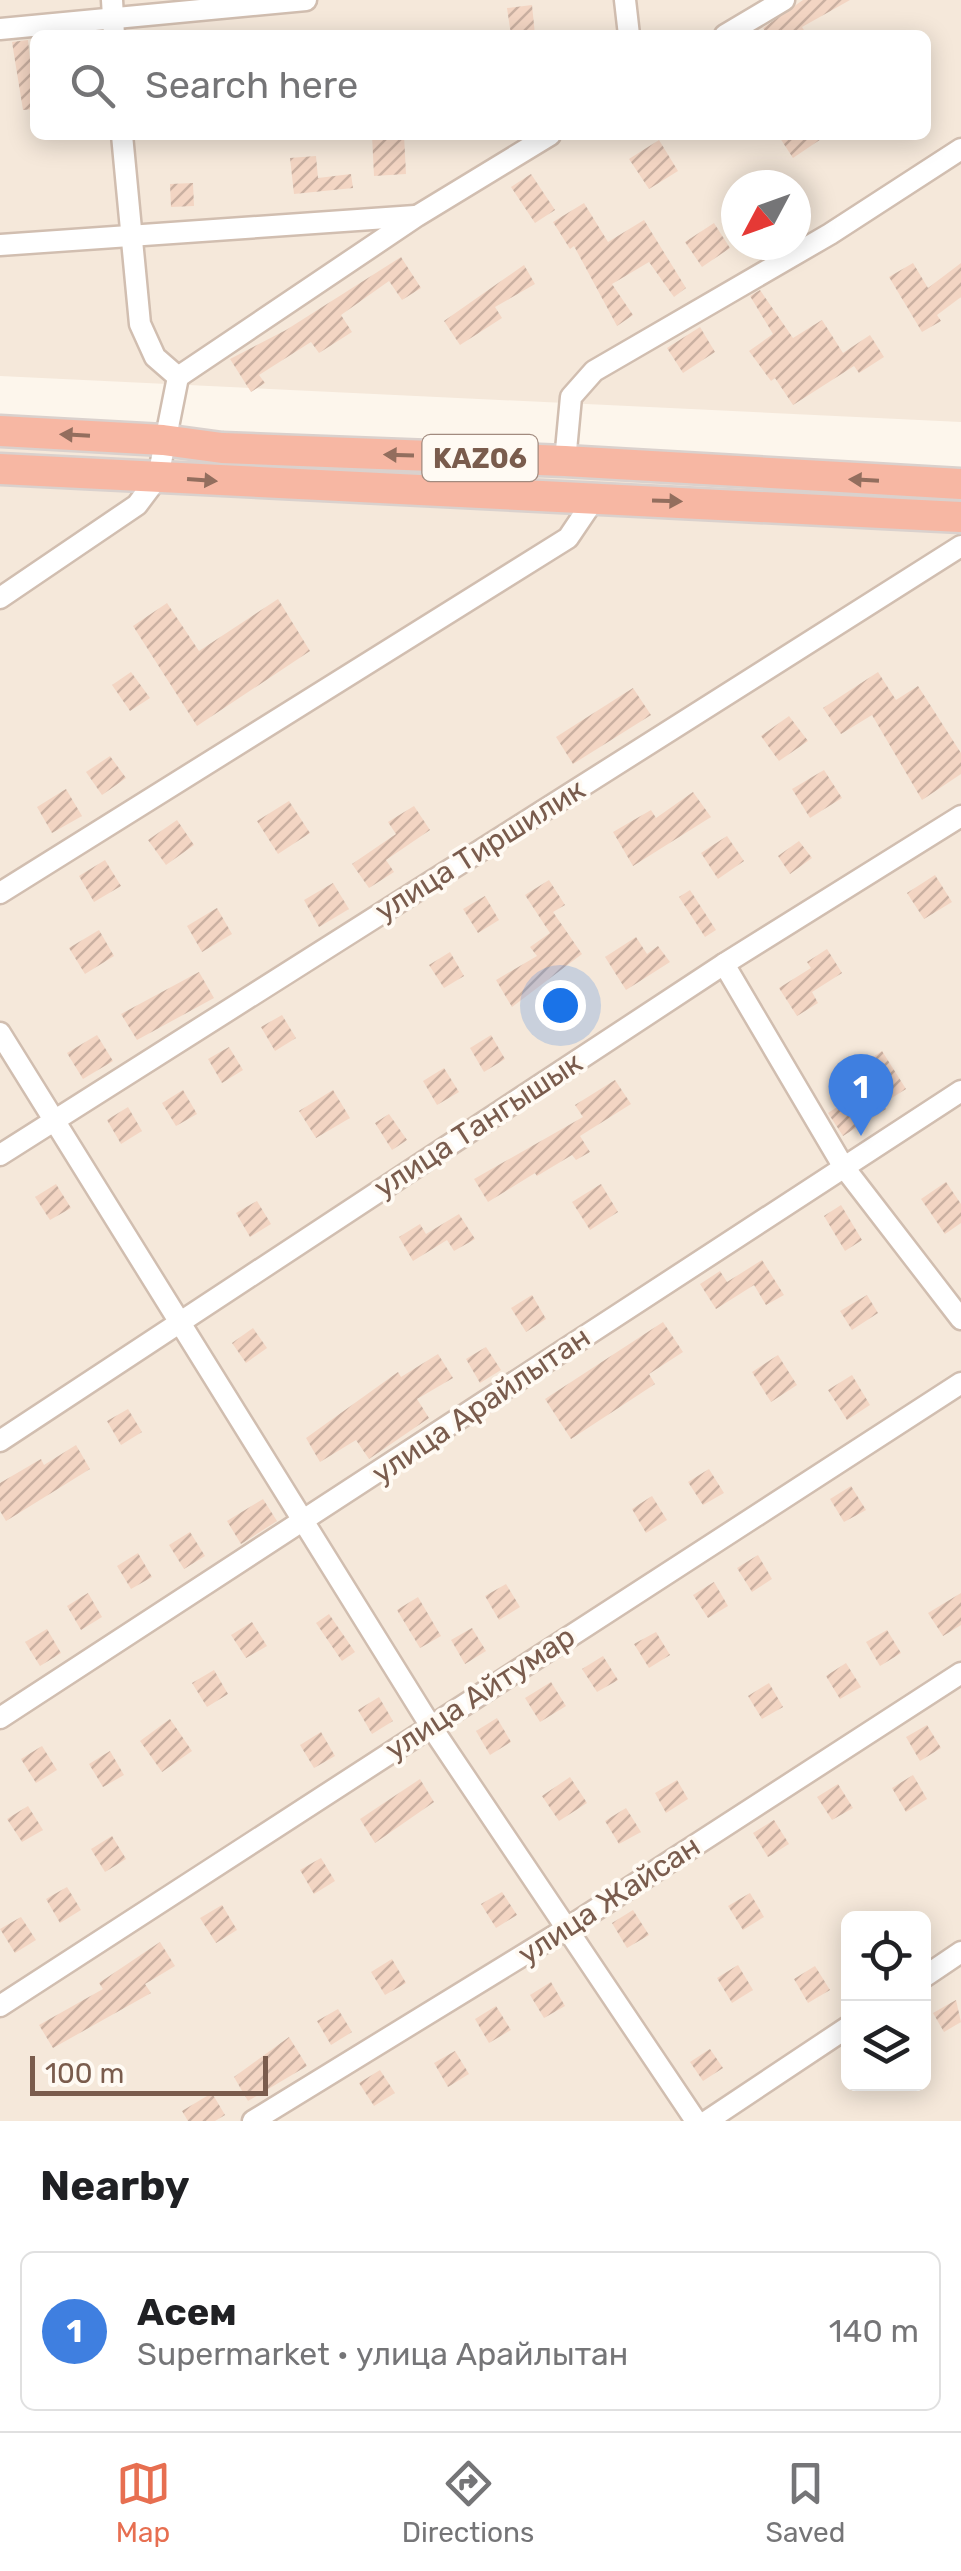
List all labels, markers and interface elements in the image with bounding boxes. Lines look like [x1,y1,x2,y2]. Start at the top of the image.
search box [30,30,931,140]
icon: search [65,58,120,113]
text: Search here [145,62,358,108]
north arrow [721,170,811,260]
one-way arrow [59,427,91,443]
road number: KАZ06 [422,435,538,481]
one-way arrow [383,446,415,462]
one-way arrow [847,472,879,488]
one-way arrow [187,473,219,489]
one-way arrow [651,493,683,509]
street label: улица Тиршилик [368,771,592,929]
your location [535,980,586,1031]
street label: улица Тангышык [367,1044,589,1206]
pin: 1 [828,1054,894,1136]
street label: улица Арайлытан [365,1319,597,1491]
street label: улица Айтумар [378,1618,582,1768]
street label: улица Жайсан [511,1828,707,1972]
map controls [841,1911,931,2091]
button: locate [841,1911,931,2001]
button: layers [841,2001,931,2091]
scale bar [30,2051,268,2096]
text: 100 m [45,2057,124,2090]
text: Nearby [40,2161,190,2211]
text: Асем [137,2289,237,2335]
text: 1 [67,2312,82,2350]
text: 140 m [829,2312,919,2350]
text: Supermarket · улица Арайлытан [137,2335,628,2373]
tab: Map [116,2456,171,2549]
tab: Directions [402,2456,534,2549]
tab: Saved [765,2456,845,2549]

